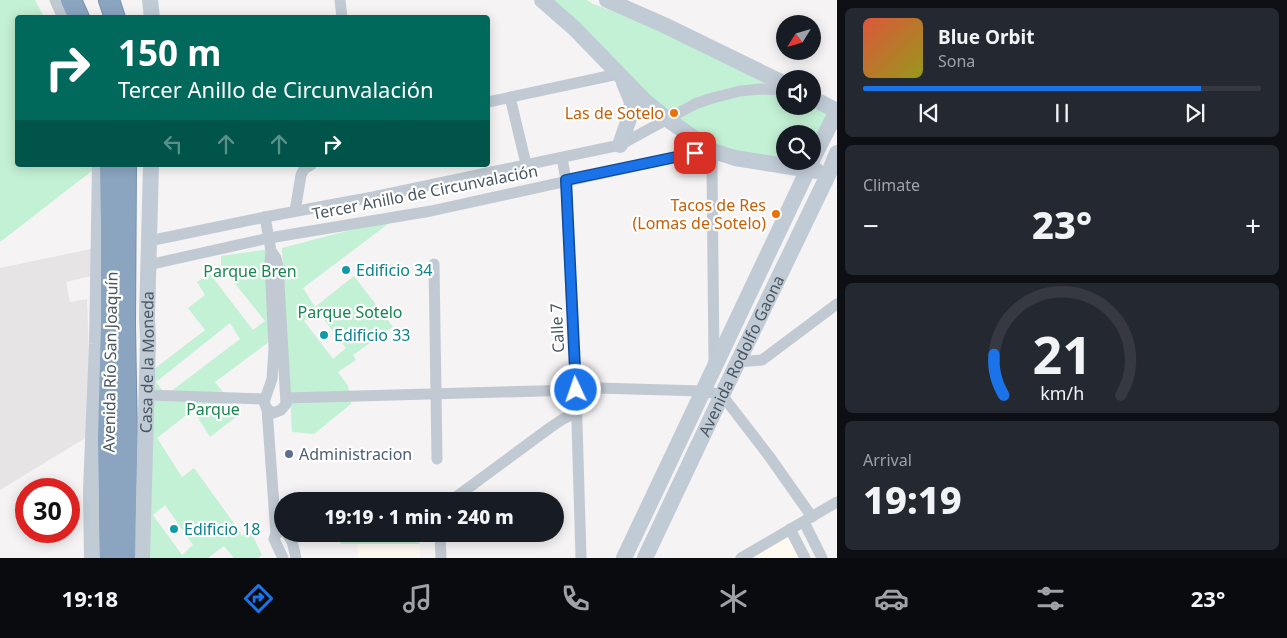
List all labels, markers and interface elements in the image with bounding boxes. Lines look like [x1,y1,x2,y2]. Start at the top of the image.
north arrow [776,15,821,60]
map controls [776,15,821,170]
text: Blue Orbit [938,24,1034,50]
text: 150 m [118,29,221,76]
icon: right [35,35,100,100]
text: Sona [938,50,975,72]
button: sound [776,70,821,115]
text: Tercer Anillo de Circunvalación [118,74,434,104]
icon: previous [915,99,943,127]
icon: pause [1048,99,1076,127]
icon: next [1181,99,1209,127]
place label: Las de Sotelo [565,102,664,124]
marker: Las de Sotelo [668,107,680,119]
button: search [776,125,821,170]
icon: left [159,130,187,158]
icon: ahead [212,130,240,158]
icon: ahead [265,130,293,158]
icon: right [318,130,346,158]
pin [674,132,716,174]
icon: arrive [681,139,709,167]
street label: Tercer Anillo de Circunvalación [310,159,540,225]
text: Climate [863,174,920,196]
place label: Tacos de Res (Lomas de Sotelo) [632,194,766,234]
text: 23° [1032,198,1092,250]
text: − [863,206,879,244]
text: + [1245,206,1261,244]
marker: Tacos de Res (Lomas de Sotelo) [770,208,782,220]
place label: Edificio 34 [356,259,432,281]
park label: Parque Bren [203,260,297,282]
marker: Edificio 34 [340,264,352,276]
street label: Avenida Río San Joaquín [97,271,123,453]
street label: Avenida Rodolfo Gaona [693,271,789,440]
street label: Casa de la Moneda [134,291,159,433]
park label: Parque Sotelo [298,301,402,323]
street label: Calle 7 [545,303,569,353]
text: 21 [1032,318,1092,389]
place label: Edificio 33 [334,324,410,346]
marker: Edificio 33 [318,329,330,341]
position arrow [549,363,601,415]
text: km/h [1040,381,1084,405]
park label: Parque [186,398,240,420]
place label: Administracion [299,443,412,465]
marker: Administracion [283,448,295,460]
text: Arrival [863,449,912,471]
text: 19:19 [863,473,962,525]
speed limit sign: 30 [15,478,80,543]
text: 19:19 · 1 min · 240 m [324,504,514,530]
place label: Edificio 18 [184,518,260,540]
marker: Edificio 18 [168,523,180,535]
icon: directions [241,581,276,616]
icon: music [400,581,435,616]
icon: phone [558,581,593,616]
icon: climate [716,581,751,616]
icon: car [874,581,909,616]
icon: filters [1033,581,1068,616]
text: 19:18 [62,583,118,613]
text: 23° [1191,583,1225,613]

